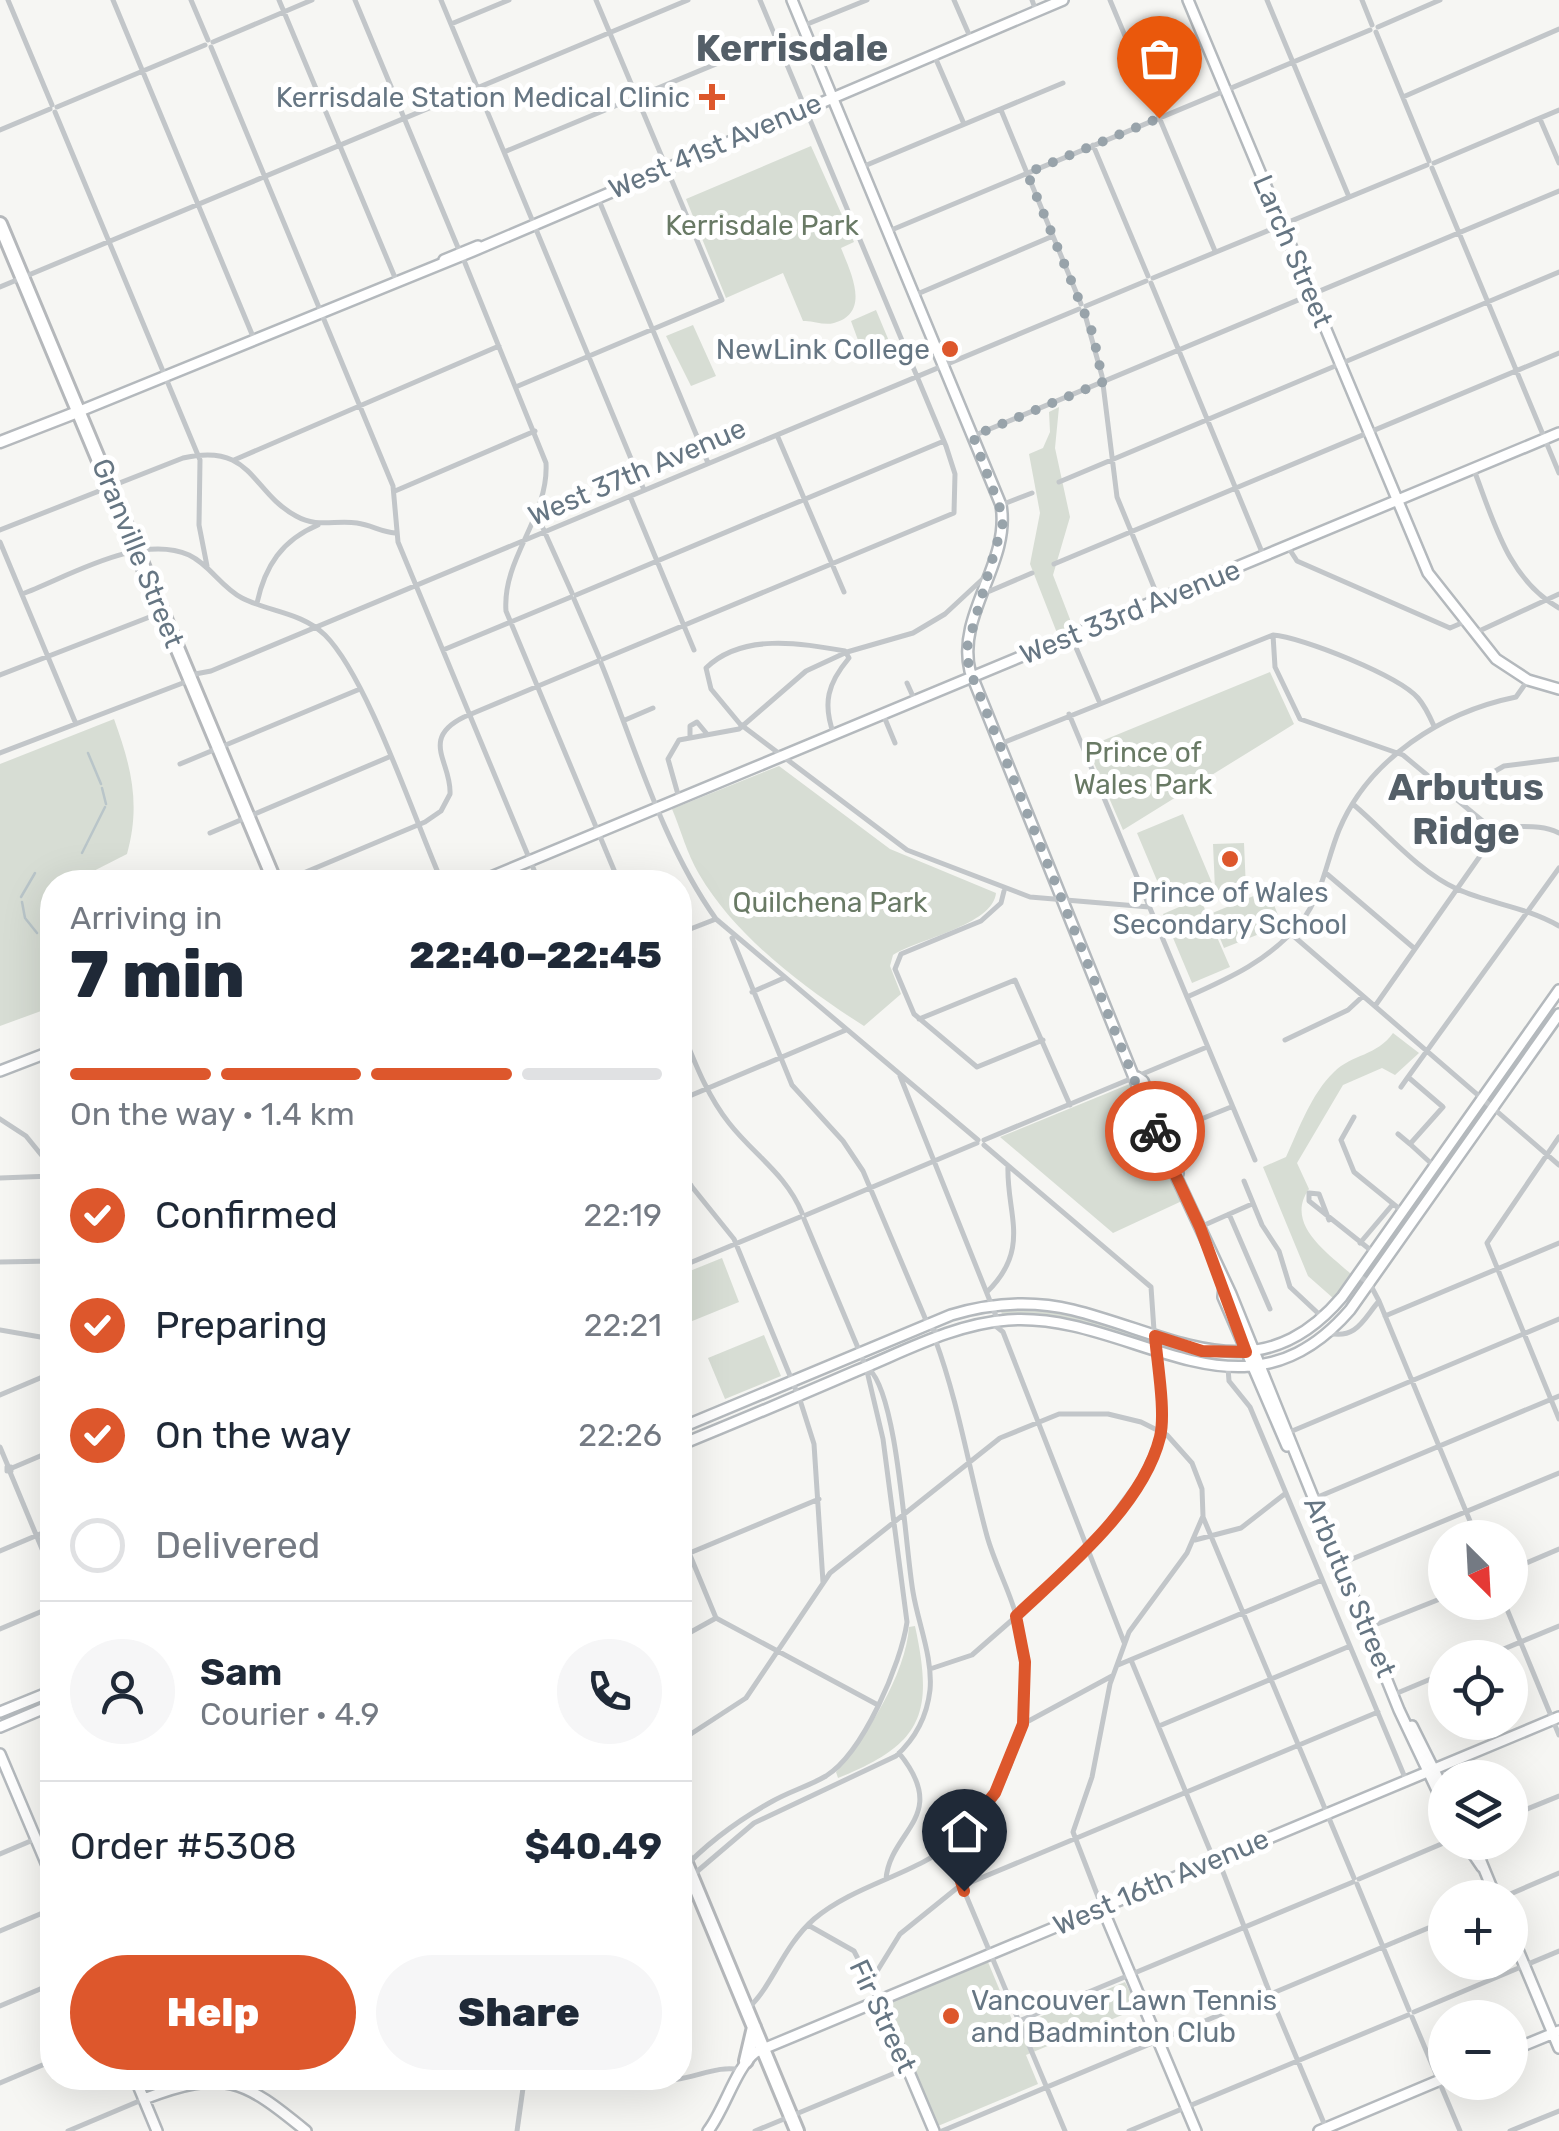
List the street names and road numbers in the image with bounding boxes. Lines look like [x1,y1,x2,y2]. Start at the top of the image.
street label: West 41st Avenue [604,86,826,206]
street label: Larch Street [1246,170,1340,332]
street label: West 37th Avenue [523,411,751,533]
street label: Granville Street [85,454,191,652]
street label: West 33rd Avenue [1015,553,1245,671]
street label: Arbutus Street [1297,1492,1403,1682]
street label: West 16th Avenue [1048,1822,1274,1942]
street label: Fir Street [842,1954,924,2078]

